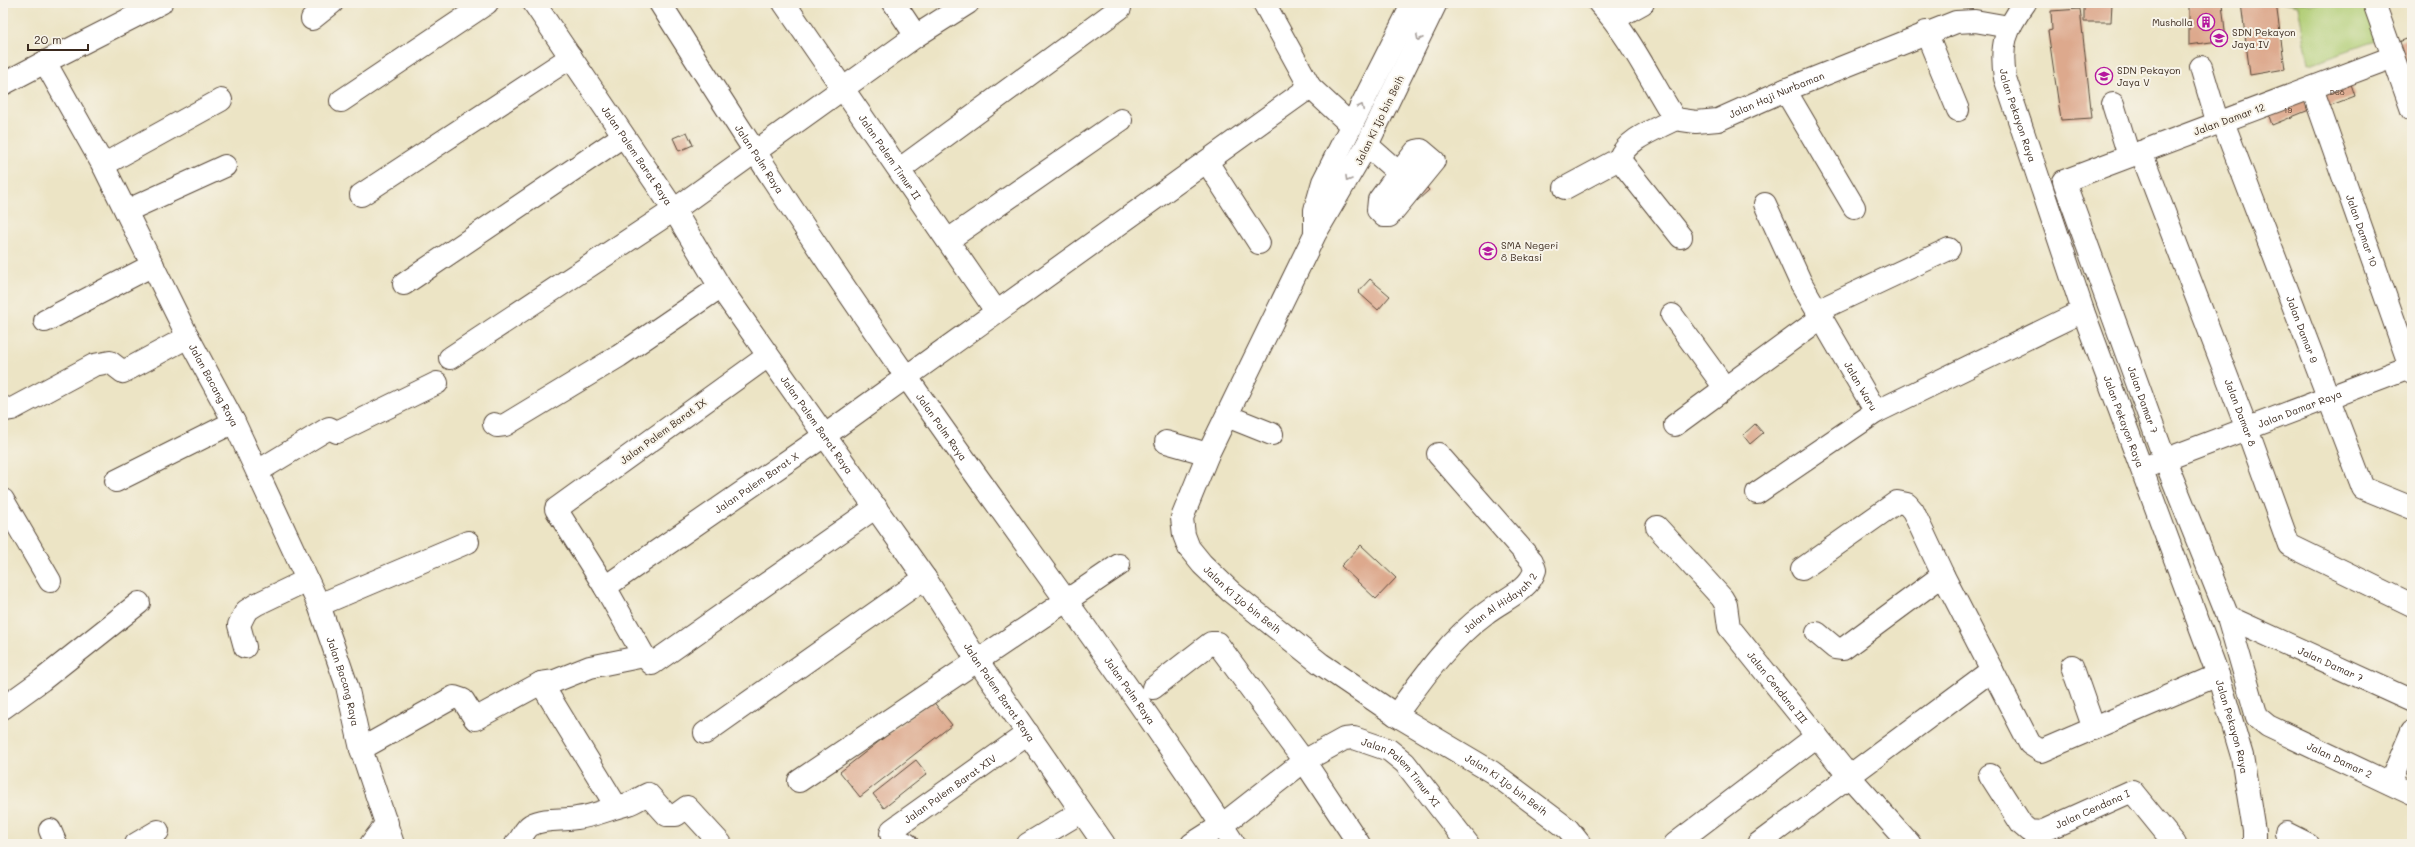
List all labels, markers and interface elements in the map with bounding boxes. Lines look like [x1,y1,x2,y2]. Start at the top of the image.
building icon: Musholla [2196,12,2216,32]
place label: Musholla [2152,15,2193,29]
place label: SDN Pekayon Jaya IV [2232,25,2296,51]
scale bar [28,26,88,52]
school or university icon: SDN Pekayon Jaya IV [2209,28,2229,48]
text: 20 m [34,31,62,47]
one-way arrow [1416,34,1424,41]
place label: SDN Pekayon Jaya V [2117,63,2181,89]
school or university icon: SDN Pekayon Jaya V [2094,66,2114,86]
street label: Jalan Haji Nurbaman [1727,68,1826,121]
street label: Jalan Pekayon Raya [1997,68,2040,164]
street label: Jalan Ki Ijo bin Beih [1351,73,1407,167]
house number: D68 [2329,87,2345,97]
street label: Jalan Damar 12 [2191,100,2267,138]
street label: Jalan Palem Barat Raya [599,103,676,208]
one-way arrow [1357,104,1364,111]
house number: 19 [2284,105,2292,115]
street label: Jalan Palem Timur II [856,112,925,203]
street label: Jalan Palm Raya [732,122,787,196]
one-way arrow [1346,175,1353,182]
street label: Jalan Damar 10 [2343,193,2381,268]
place label: SMA Negeri 8 Bekasi [1501,238,1558,264]
school or university icon: SMA Negeri 8 Bekasi [1478,241,1498,261]
street label: Jalan Damar 9 [2283,294,2322,365]
street label: Jalan Bacang Raya [186,341,242,429]
street label: Jalan Waru [1841,359,1881,413]
street label: Jalan Damar 7 [2125,364,2162,435]
street label: Jalan Palem Barat Raya [778,373,856,477]
street label: Jalan Pekayon Raya [2101,373,2147,469]
street label: Jalan Damar 8 [2222,377,2260,448]
street label: Jalan Damar Raya [2256,386,2344,431]
street label: Jalan Palm Raya [913,390,970,463]
street label: Jalan Palem Barat IX [617,395,709,467]
street label: Jalan Palem Barat X [712,448,802,517]
street label: Jalan Ki Ijo bin Beih [1201,562,1284,637]
street label: Jalan Al Hidayah 2 [1460,570,1540,636]
street label: Jalan Bacang Raya [324,635,363,727]
street label: Jalan Palem Barat Raya [961,640,1038,744]
street label: Jalan Damar 7 [2296,643,2366,685]
street label: Jalan Cendana III [1744,648,1811,727]
street label: Jalan Palm Raya [1101,654,1158,727]
street label: Jalan Pekayon Raya [2213,678,2252,775]
street label: Jalan Palem Timur XI [1360,734,1444,810]
street label: Jalan Damar 2 [2305,738,2374,781]
street label: Jalan Palem Barat XIV [901,751,999,826]
street label: Jalan Ki Ijo bin Beih [1463,751,1551,818]
street label: Jalan Cendana I [2053,786,2132,832]

